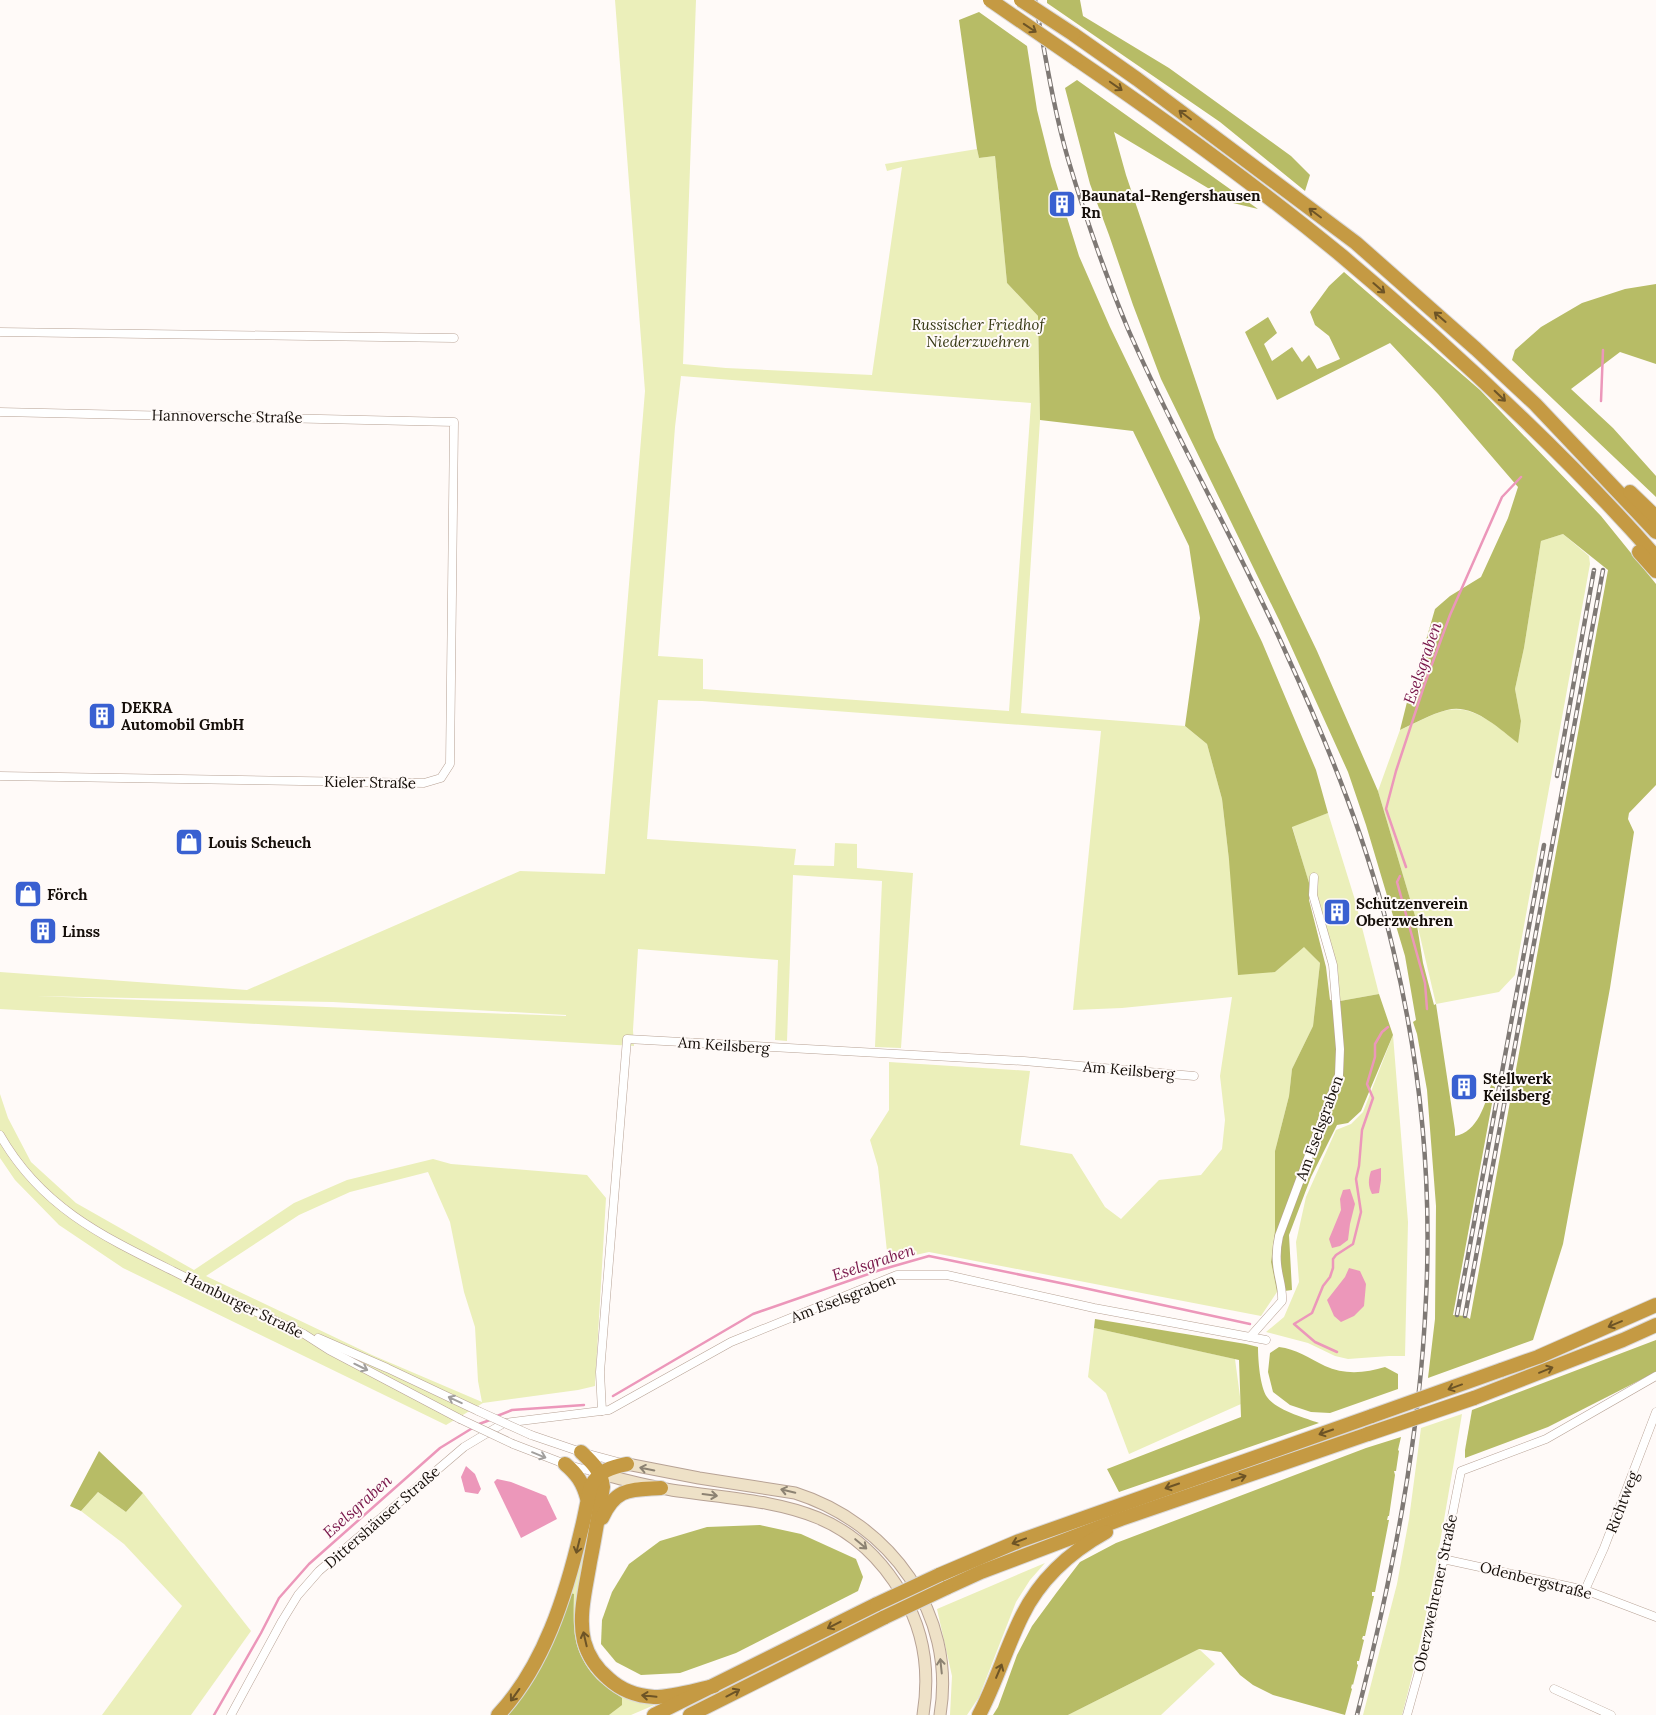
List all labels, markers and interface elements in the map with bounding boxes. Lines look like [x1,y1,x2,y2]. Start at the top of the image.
one-way arrow [1023,22,1037,33]
one-way arrow [1109,81,1123,92]
one-way arrow [1178,110,1192,120]
place label: Baunatal-Rengershausen Rn [1081,186,1261,222]
building icon: Baunatal-Rengershausen Rn [1047,189,1077,219]
one-way arrow [1309,207,1322,218]
one-way arrow [1372,282,1385,294]
one-way arrow [1433,311,1446,322]
park label: Russischer Friedhof Niederzwehren [912,315,1045,351]
one-way arrow [1493,390,1506,402]
street label: Hannoversche Straße [151,405,303,427]
water label: Eselsgraben [1399,619,1445,707]
place label: DEKRA Automobil GmbH [121,698,244,734]
building icon: DEKRA Automobil GmbH [87,701,117,731]
street label: Kieler Straße [324,772,416,792]
shop icon: Louis Scheuch [174,827,204,857]
place label: Louis Scheuch [208,833,312,852]
shop icon: Förch [13,879,43,909]
place label: Förch [47,885,88,904]
place label: Schützenverein Oberzwehren [1356,894,1469,930]
building icon: Schützenverein Oberzwehren [1322,897,1352,927]
building icon: Linss [28,916,58,946]
place label: Linss [62,922,100,941]
street label: Am Keilsberg [677,1032,771,1058]
street label: Am Keilsberg [1081,1056,1176,1084]
place label: Stellwerk Keilsberg [1483,1069,1552,1105]
building icon: Stellwerk Keilsberg [1449,1072,1479,1102]
street label: Am Eselsgraben [1291,1073,1347,1184]
water label: Eselsgraben [829,1239,917,1285]
street label: Hamburger Straße [181,1268,307,1342]
street label: Am Eselsgraben [787,1269,898,1327]
one-way arrow [1608,1319,1623,1329]
one-way arrow [353,1363,368,1372]
one-way arrow [1538,1364,1553,1374]
one-way arrow [1448,1383,1463,1392]
one-way arrow [448,1395,463,1405]
one-way arrow [1318,1428,1334,1438]
one-way arrow [531,1451,546,1460]
street label: Dittershäuser Straße [320,1462,444,1572]
one-way arrow [640,1463,656,1473]
street label: Richtweg [1602,1468,1643,1536]
water label: Eselsgraben [319,1470,396,1542]
one-way arrow [1231,1473,1246,1482]
one-way arrow [1165,1482,1181,1491]
one-way arrow [780,1486,796,1495]
one-way arrow [701,1490,717,1500]
street label: Oberzwehrener Straße [1409,1512,1461,1674]
one-way arrow [573,1537,582,1553]
one-way arrow [1012,1537,1028,1546]
one-way arrow [855,1539,868,1550]
street label: Odenbergstraße [1478,1557,1594,1603]
one-way arrow [826,1620,841,1630]
one-way arrow [580,1632,589,1648]
one-way arrow [937,1659,946,1675]
one-way arrow [995,1663,1004,1678]
one-way arrow [509,1687,520,1701]
one-way arrow [726,1688,741,1698]
one-way arrow [641,1691,657,1701]

